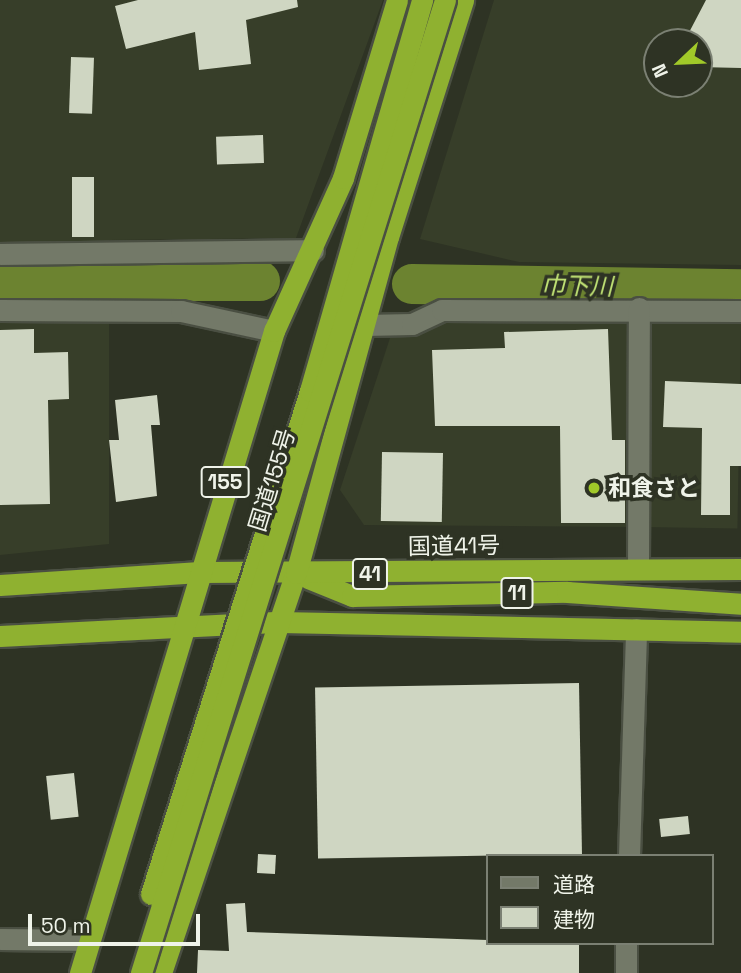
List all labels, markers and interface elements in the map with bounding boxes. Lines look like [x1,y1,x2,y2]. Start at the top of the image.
north arrow [643,28,713,98]
text: N [646,60,674,81]
water label: 巾下川 [541,271,613,301]
street label: 国道155号 [243,425,301,535]
road number: 155 [201,464,250,500]
place label: 和食さと [608,474,700,502]
marker: 和食さと [586,480,602,496]
street label: 国道41号 [408,531,500,561]
road number: 41 [351,556,389,592]
road number: 11 [500,576,534,610]
legend [486,854,713,945]
text: 道路 [553,871,595,898]
scale bar [32,900,203,944]
text: 建物 [553,906,595,933]
text: 50 m [41,912,91,939]

